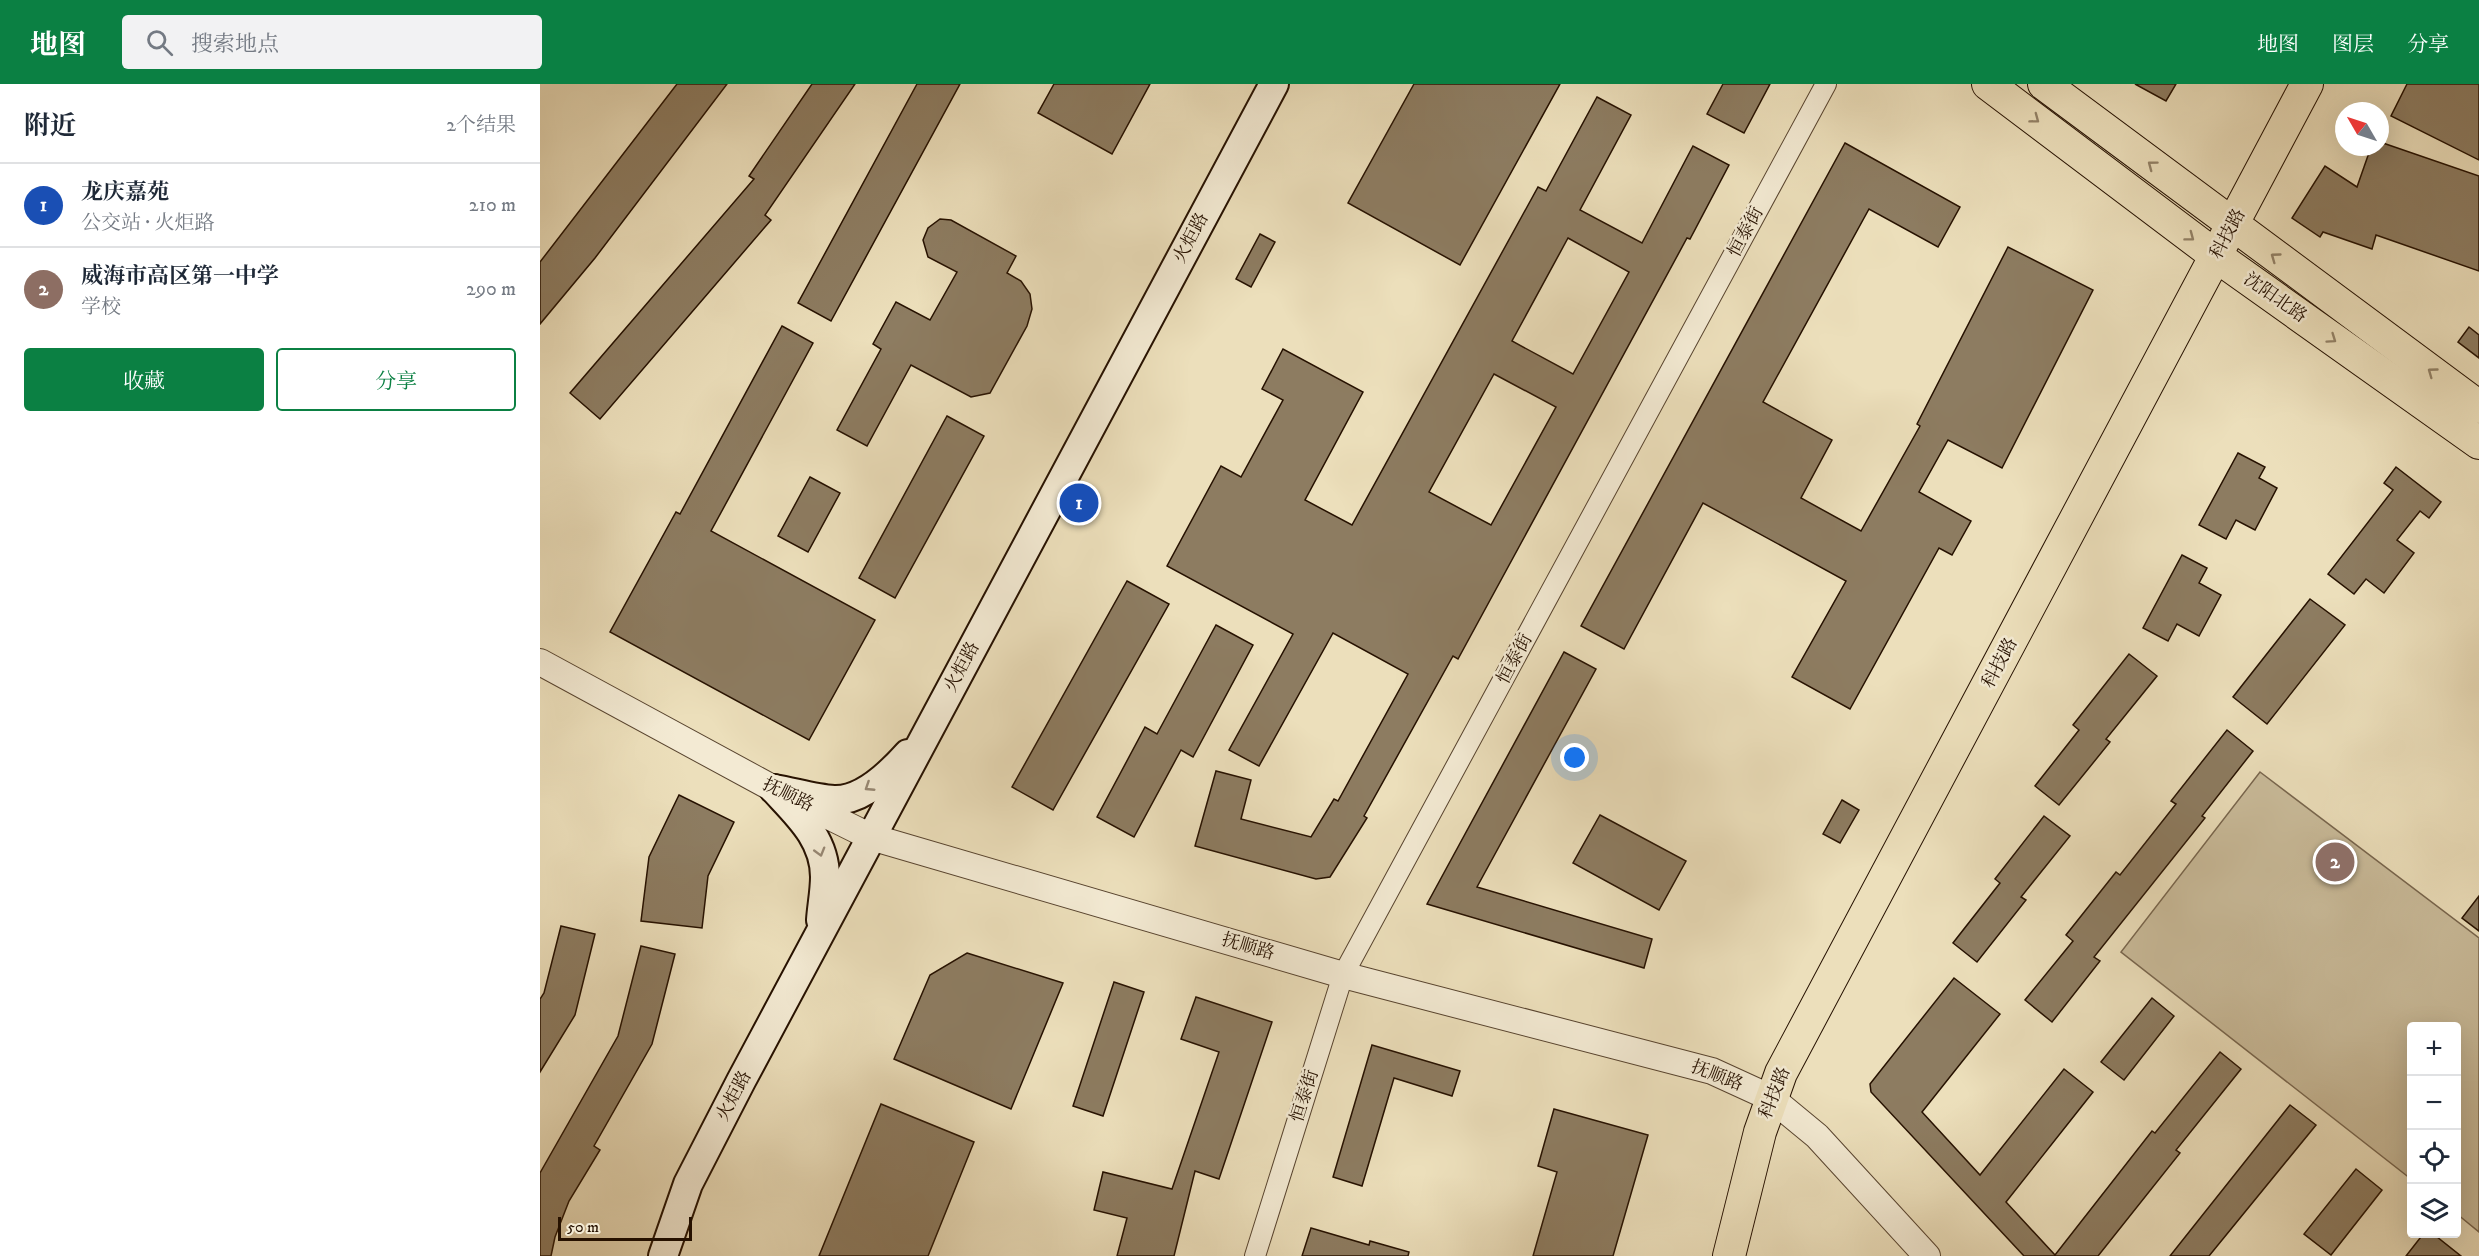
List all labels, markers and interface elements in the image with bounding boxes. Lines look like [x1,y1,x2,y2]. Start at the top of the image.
search box [122,15,542,69]
icon: search [143,26,176,59]
text: 地图 [30,28,86,63]
text: 搜索地点 [191,31,279,58]
text: 地图 [2257,32,2299,58]
text: 图层 [2332,32,2374,58]
text: 分享 [2407,32,2449,58]
north arrow [2335,102,2389,156]
text: 附近 [24,110,76,143]
one-way arrow [2028,112,2039,123]
text: 2个结果 [446,113,516,138]
one-way arrow [2148,161,2159,172]
text: 龙庆嘉苑 [81,179,169,206]
text: 1 [40,193,47,218]
text: 210 m [469,193,516,218]
street label: 恒泰街 [1724,203,1768,261]
street label: 科技路 [2206,205,2250,263]
street label: 火炬路 [1169,209,1213,267]
text: 公交站 · 火炬路 [81,211,214,236]
one-way arrow [2184,229,2195,240]
one-way arrow [2270,253,2281,264]
text: 威海市高区第一中学 [81,263,279,290]
street label: 沈阳北路 [2239,268,2311,328]
text: 2 [39,277,48,302]
text: 290 m [466,277,516,302]
text: 学校 [81,295,121,320]
one-way arrow [2326,332,2337,343]
button: 收藏 [24,348,264,411]
button: 分享 [276,348,516,411]
one-way arrow [2427,368,2438,379]
pin: 1 [1060,480,1098,526]
street label: 恒泰街 [1493,630,1537,688]
street label: 科技路 [1978,634,2022,692]
street label: 火炬路 [940,638,984,696]
your location [1560,743,1589,772]
street label: 抚顺路 [759,773,817,817]
one-way arrow [865,779,875,791]
pin: 2 [2316,840,2354,884]
one-way arrow [813,846,825,857]
street label: 抚顺路 [1219,929,1277,965]
map controls [2407,1022,2461,1238]
button: + [2407,1022,2461,1076]
street label: 抚顺路 [1688,1056,1746,1096]
street label: 科技路 [1755,1064,1795,1122]
street label: 火炬路 [712,1067,756,1125]
street label: 恒泰街 [1286,1067,1324,1125]
button: − [2407,1076,2461,1130]
button: locate [2407,1130,2461,1184]
button: layers [2407,1184,2461,1238]
scale bar [558,1214,692,1242]
text: 50 m [567,1217,599,1237]

